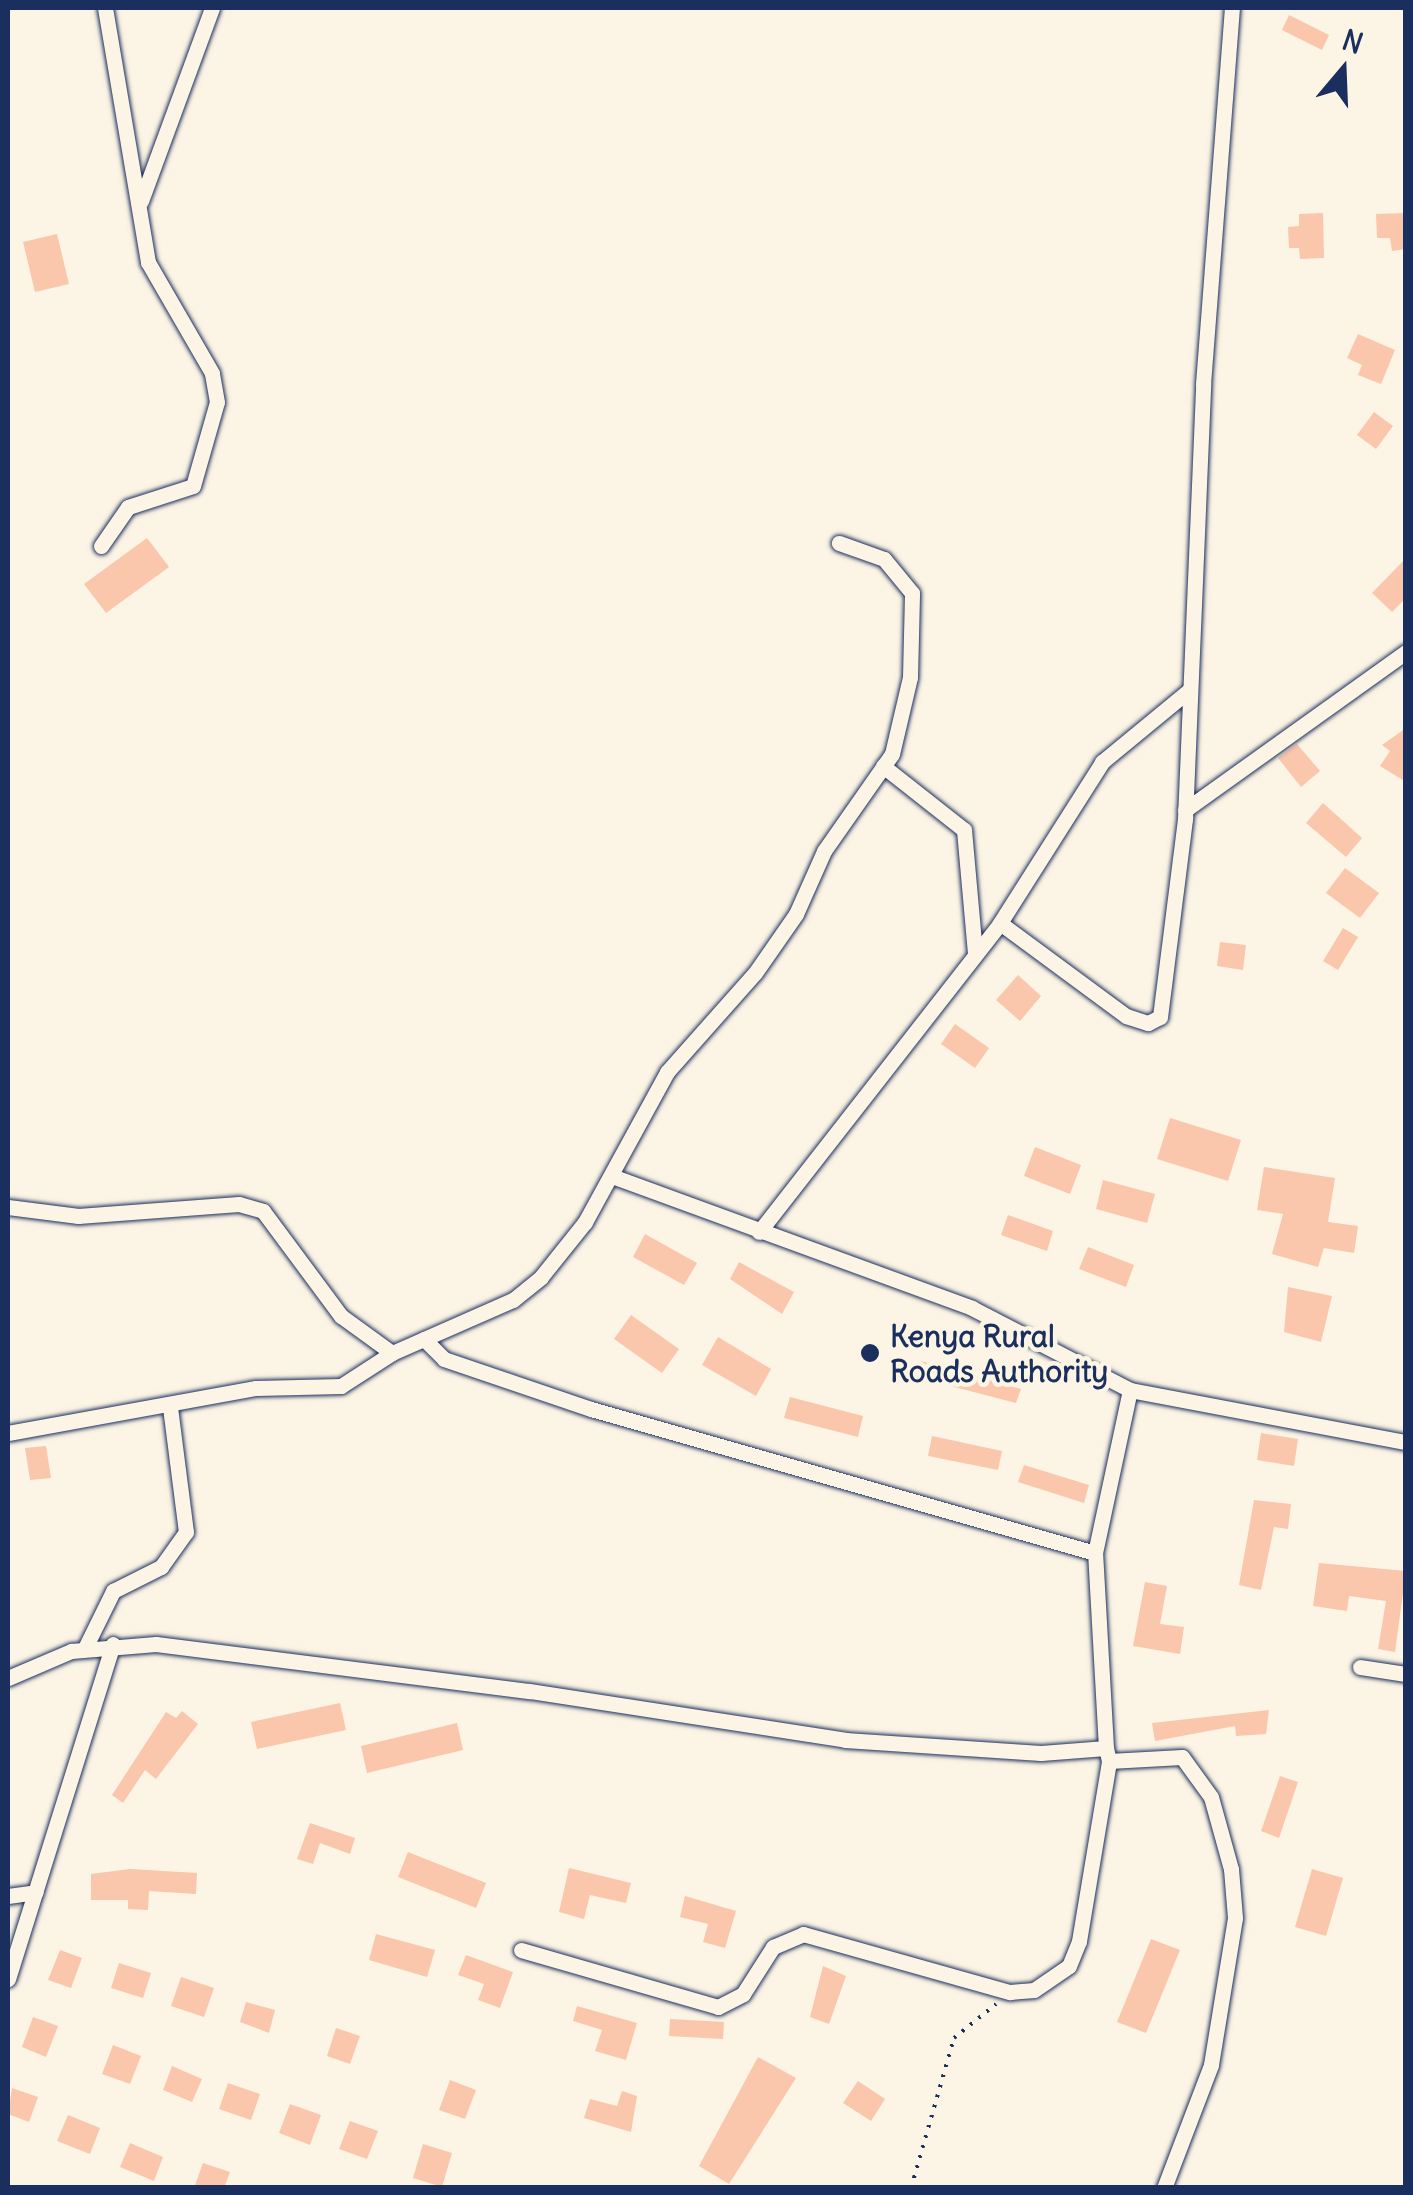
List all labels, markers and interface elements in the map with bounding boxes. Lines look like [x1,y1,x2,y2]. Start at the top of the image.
north arrow [1293,20,1393,120]
text: N [1338,21,1368,62]
place label: Kenya Rural Roads Authority [890,1318,1108,1388]
marker: Kenya Rural Roads Authority [859,1342,881,1364]

